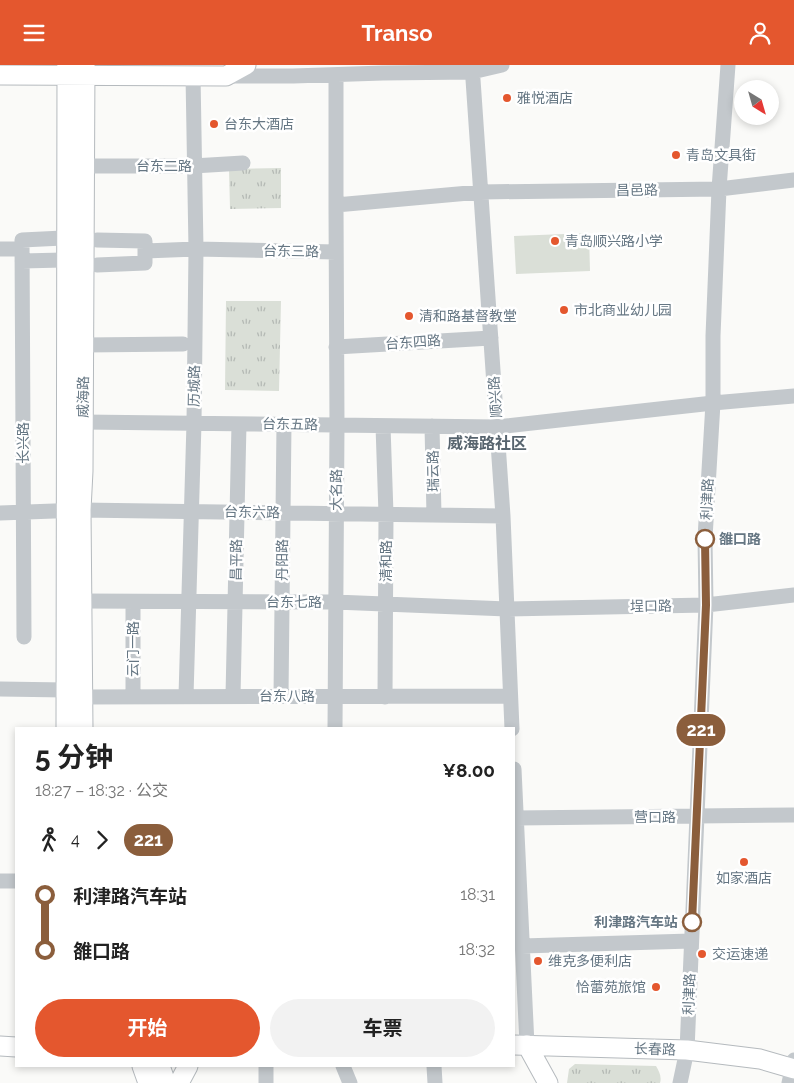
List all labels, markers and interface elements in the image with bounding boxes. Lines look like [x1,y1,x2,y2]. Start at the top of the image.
icon: menu [20,19,48,47]
icon: person [746,19,774,47]
text: Transo [361,20,433,46]
north arrow [734,80,779,125]
map controls [734,80,779,125]
place label: 雅悦酒店 [517,90,573,106]
marker: 雅悦酒店 [501,92,513,104]
place label: 台东大酒店 [224,116,294,132]
marker: 台东大酒店 [208,118,220,130]
place label: 青岛文具街 [686,147,756,163]
marker: 青岛文具街 [670,149,682,161]
street label: 台东二路 [136,158,192,174]
street label: 昌邑路 [616,182,658,198]
place label: 青岛顺兴路小学 [565,233,663,249]
marker: 青岛顺兴路小学 [549,235,561,247]
street label: 台东三路 [263,243,319,259]
place label: 市北商业幼儿园 [574,302,672,318]
marker: 市北商业幼儿园 [558,304,570,316]
place label: 清和路基督教堂 [419,308,517,324]
marker: 清和路基督教堂 [403,310,415,322]
street label: 台东四路 [385,332,441,352]
street label: 历城路 [186,365,202,407]
street label: 顺兴路 [486,375,504,419]
street label: 威海路 [75,376,91,418]
street label: 台东五路 [262,416,318,432]
street label: 长兴路 [15,422,31,464]
district label: 威海路社区 [447,434,527,453]
street label: 瑞云路 [425,450,441,492]
street label: 大名路 [328,469,344,511]
street label: 利津路 [698,478,716,520]
street label: 台东六路 [224,504,280,520]
marker: 雒口路 [695,529,715,549]
place label: 雒口路 [719,531,761,547]
street label: 昌平路 [228,539,244,581]
street label: 丹阳路 [274,539,290,581]
street label: 清和路 [378,540,394,582]
street label: 台东七路 [266,594,322,610]
street label: 埕口路 [630,598,672,614]
street label: 云门一路 [125,621,141,677]
street label: 台东八路 [259,688,315,704]
line badge: 221 [672,714,730,746]
text: 221 [686,719,716,740]
text: 5 分钟 [35,741,113,774]
text: ¥8.00 [442,759,495,781]
text: 18:27 – 18:32 · 公交 [35,781,168,800]
street label: 营口路 [634,809,676,825]
icon: walk [35,826,63,854]
icon: forward [88,826,116,854]
text: 221 [134,829,163,850]
text: 4 [71,830,80,849]
marker: 如家酒店 [738,856,750,868]
place label: 如家酒店 [716,870,772,886]
text: 利津路汽车站 [73,885,187,907]
text: 18:31 [460,885,495,904]
marker: 利津路汽车站 [682,912,702,932]
place label: 利津路汽车站 [594,914,678,930]
text: 雒口路 [73,940,130,962]
text: 18:32 [459,940,495,959]
place label: 交运速递 [712,946,768,962]
marker: 交运速递 [696,948,708,960]
place label: 维克多便利店 [548,953,632,969]
marker: 维克多便利店 [532,955,544,967]
street label: 利津路 [680,973,698,1015]
place label: 恰蕾苑旅馆 [576,979,646,995]
marker: 恰蕾苑旅馆 [650,981,662,993]
button: 开始 [35,999,260,1057]
button: 车票 [270,999,495,1057]
street label: 长春路 [634,1040,676,1058]

